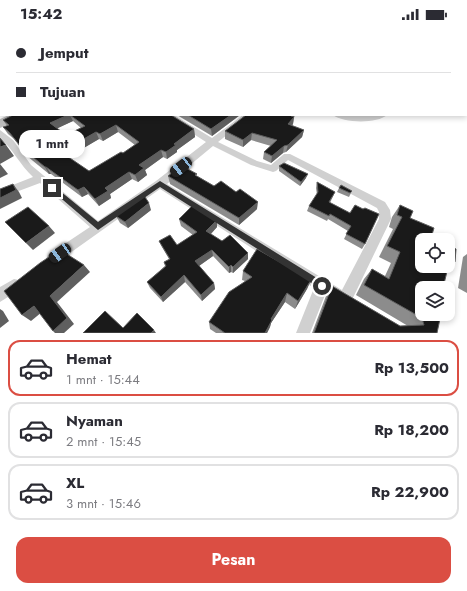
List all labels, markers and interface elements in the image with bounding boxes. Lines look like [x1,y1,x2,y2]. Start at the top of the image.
text: 15:42 [20,3,62,25]
text: Jemput [40,42,89,64]
text: Tujuan [40,81,85,103]
callout: 1 mnt [19,130,85,158]
text: 1 mnt [36,134,68,153]
car [168,155,194,179]
route end [43,179,61,197]
map controls [415,233,455,321]
button: locate [415,233,455,273]
car [47,241,73,265]
route start [313,277,331,295]
button: layers [415,281,455,321]
text: Hemat [66,348,112,370]
icon: car [18,350,54,386]
text: Rp 13,500 [374,357,449,379]
text: 1 mnt · 15:44 [66,370,140,389]
text: Nyaman [66,410,123,432]
icon: car [18,412,54,448]
text: Rp 18,200 [374,419,449,441]
text: 2 mnt · 15:45 [66,432,141,451]
text: XL [66,472,84,494]
icon: car [18,474,54,510]
text: Rp 22,900 [371,481,449,503]
text: 3 mnt · 15:46 [66,494,141,513]
button: Pesan [16,537,451,583]

